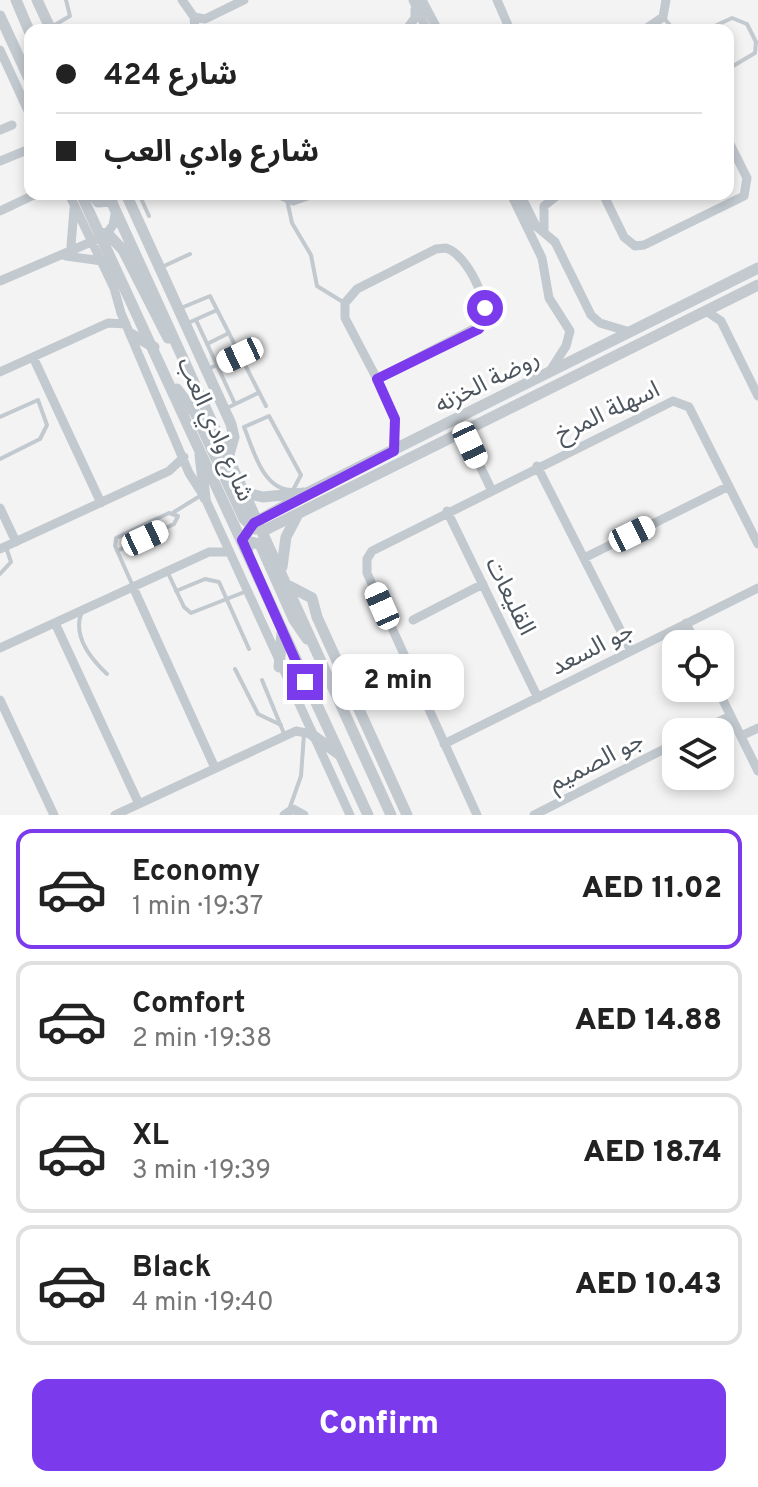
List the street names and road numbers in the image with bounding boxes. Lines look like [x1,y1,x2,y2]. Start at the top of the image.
street label: روضة الخزنه [431,345,545,421]
street label: شارع وادي العب [168,353,259,507]
street label: اسهلة المرخ [551,376,665,450]
street label: القليعات [477,553,541,641]
street label: جو السعد [547,616,639,683]
street label: جو الصميم [545,726,649,799]

